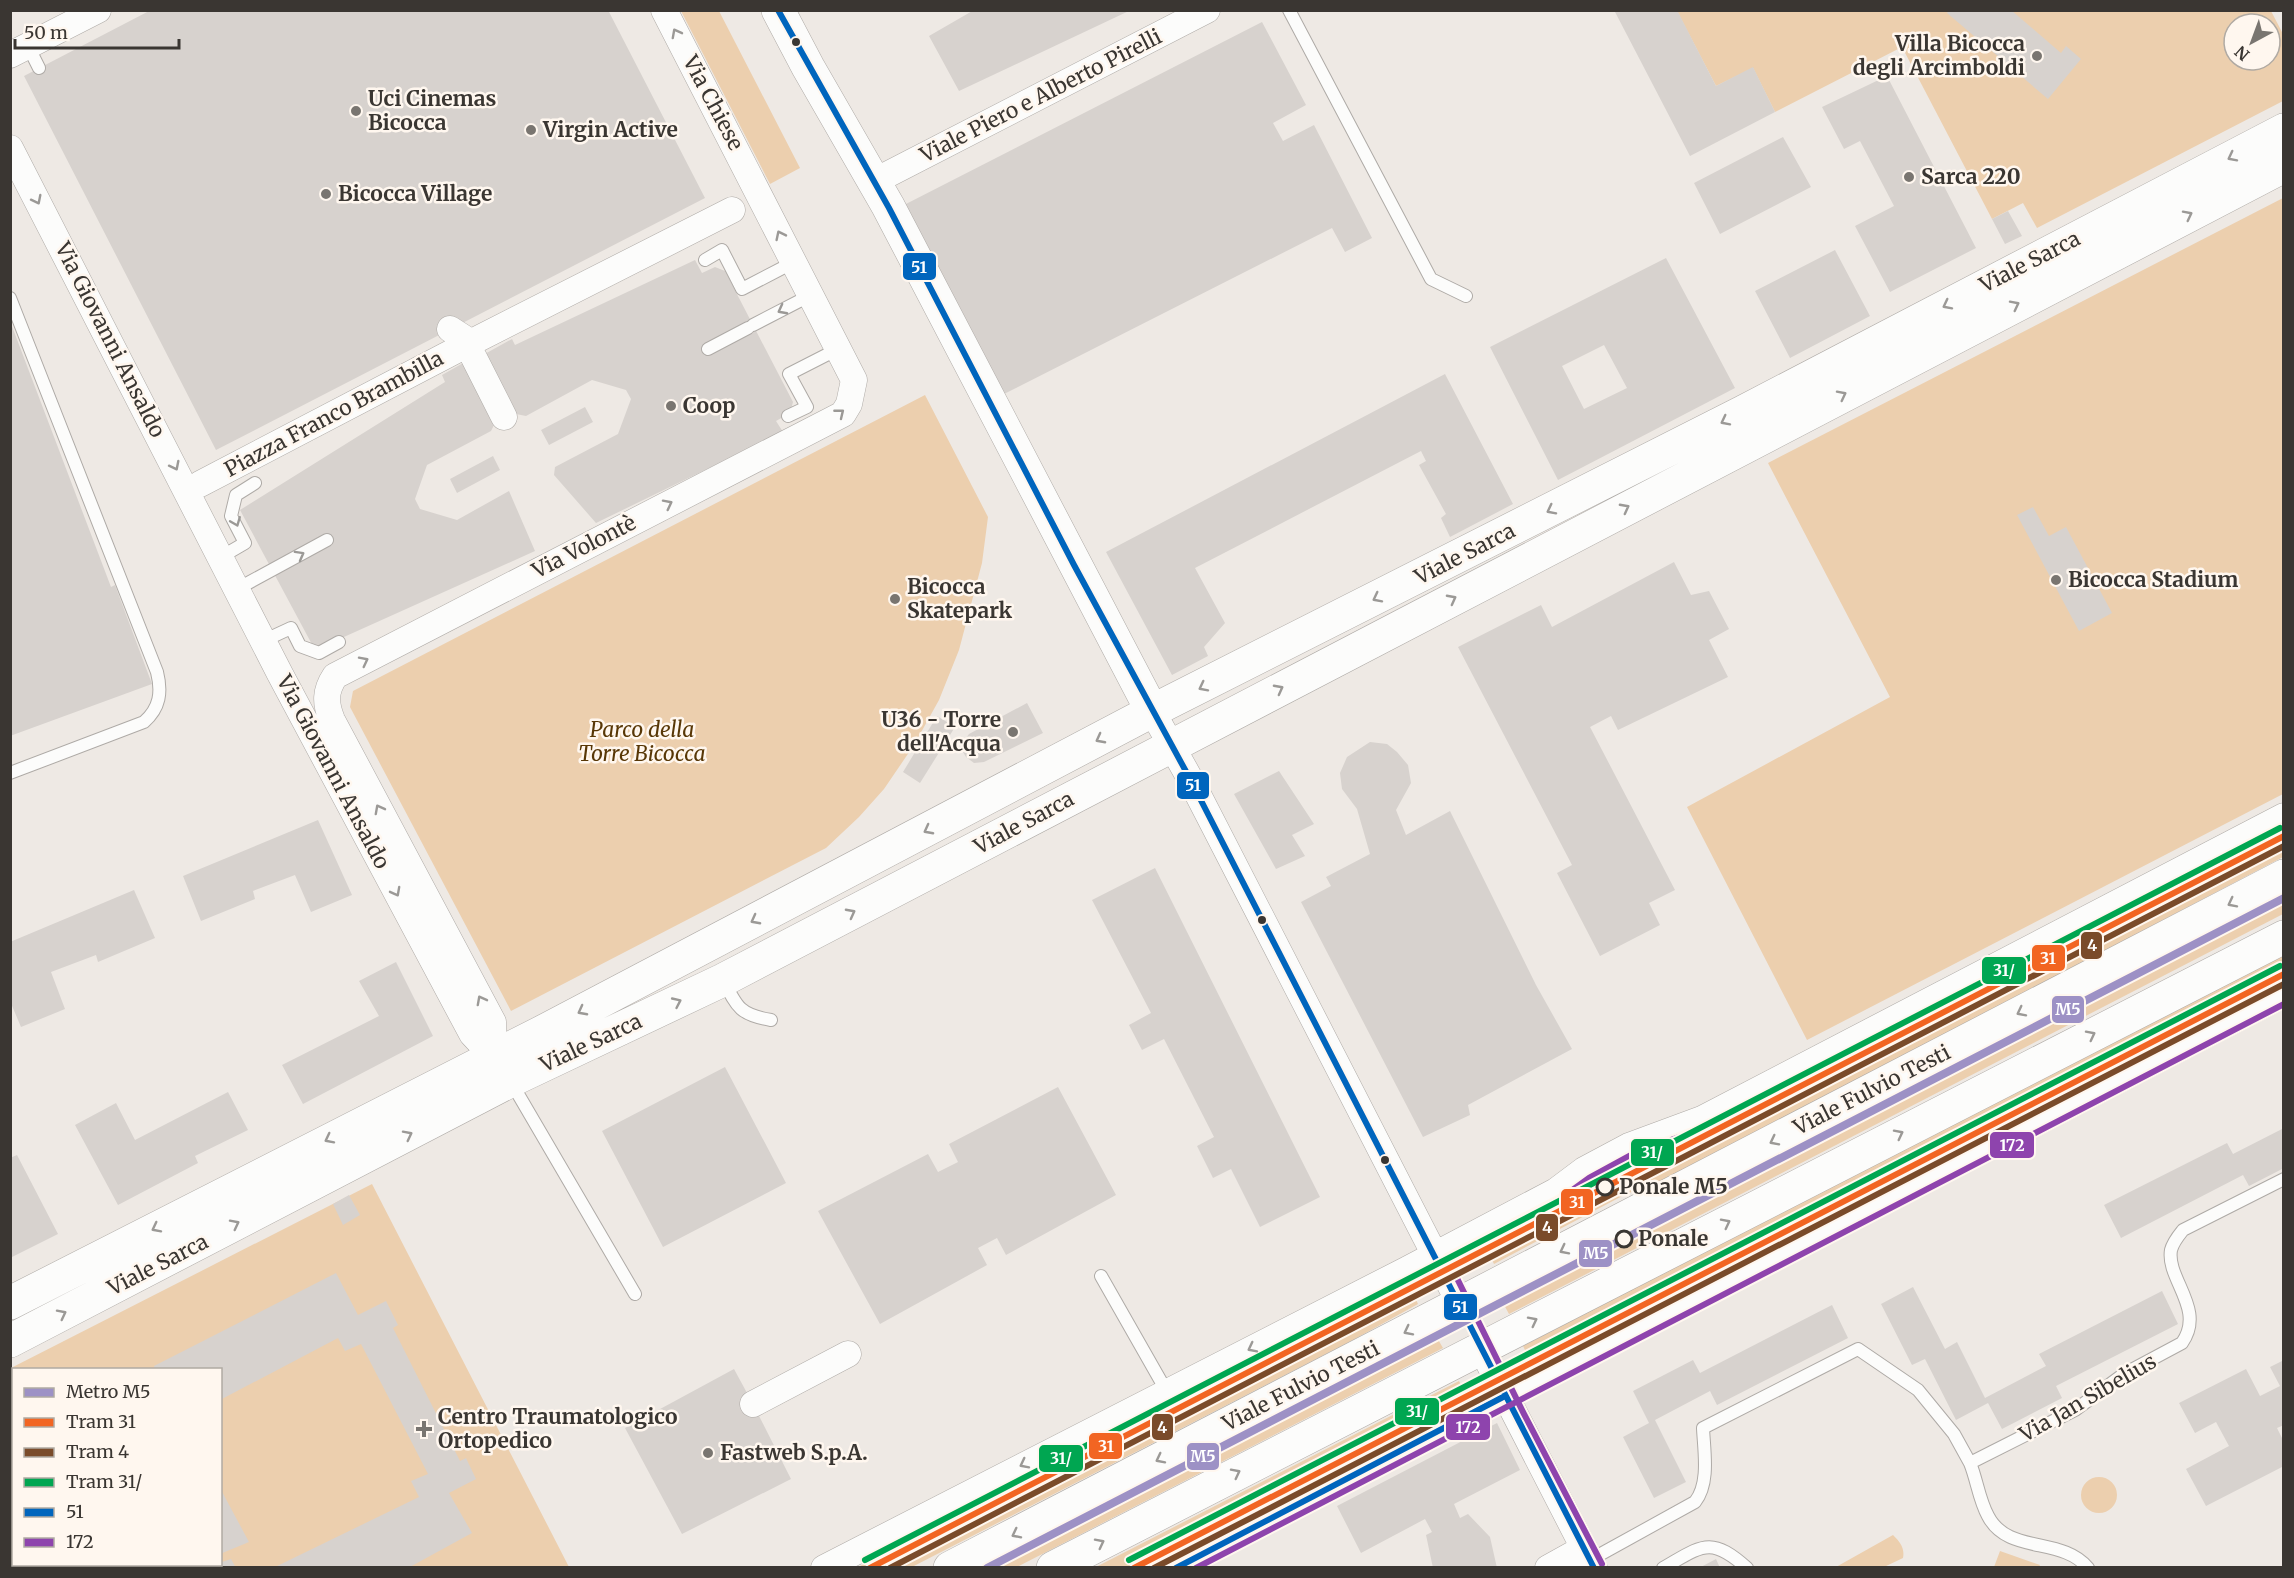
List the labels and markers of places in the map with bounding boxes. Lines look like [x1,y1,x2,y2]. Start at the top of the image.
place label: Villa Bicocca degli Arcimboldi [1853,30,2025,81]
unlabelled marker [790,36,802,48]
marker: Villa Bicocca degli Arcimboldi [2030,49,2044,63]
place label: Uci Cinemas Bicocca [368,85,497,136]
marker: Uci Cinemas Bicocca [349,104,363,118]
place label: Virgin Active [542,116,678,143]
marker: Virgin Active [524,123,538,137]
place label: Sarca 220 [1921,163,2021,190]
marker: Sarca 220 [1902,170,1916,184]
place label: Bicocca Village [338,180,492,207]
marker: Bicocca Village [319,187,333,201]
place label: Coop [683,392,735,419]
marker: Coop [664,399,678,413]
place label: Bicocca Stadium [2068,566,2238,593]
place label: Bicocca Skatepark [907,573,1012,624]
marker: Bicocca Stadium [2049,573,2063,587]
marker: Bicocca Skatepark [888,592,902,606]
place label: U36 - Torre dell'Acqua [881,706,1001,757]
marker: U36 - Torre dell'Acqua [1006,725,1020,739]
unlabelled marker [1256,914,1268,926]
unlabelled marker [1379,1154,1391,1166]
place label: Ponale M5 [1619,1173,1728,1200]
marker: Ponale M5 [1596,1178,1614,1196]
place label: Ponale [1638,1225,1708,1252]
marker: Ponale [1615,1230,1633,1248]
place label: Centro Traumatologico Ortopedico [438,1403,677,1454]
marker: Centro Traumatologico Ortopedico [415,1420,433,1438]
place label: Fastweb S.p.A. [720,1439,868,1466]
marker: Fastweb S.p.A. [701,1446,715,1460]

